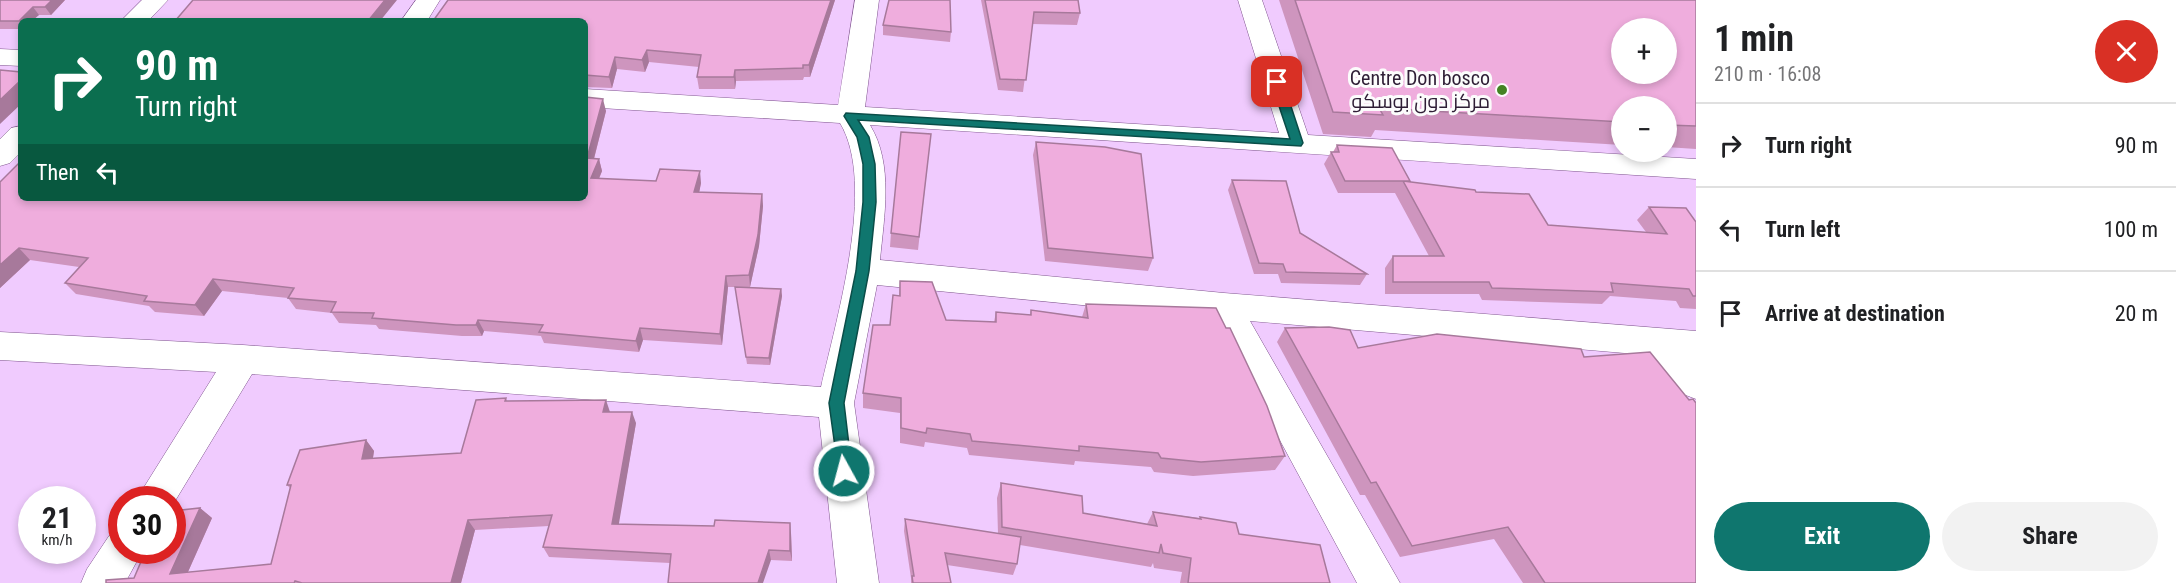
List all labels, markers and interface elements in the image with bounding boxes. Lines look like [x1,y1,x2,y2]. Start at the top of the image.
map controls [1611,18,1677,162]
button: + [1611,18,1677,84]
text: 1 min [1714,18,1794,60]
button: close [2095,20,2158,83]
text: 90 m [135,41,218,90]
icon: right [36,42,114,120]
pin [1251,56,1302,107]
text: 210 m · 16:08 [1714,62,1821,86]
icon: arrive [1260,65,1293,98]
place label: Centre Don bosco مركز دون بوسكو [1350,66,1490,114]
marker: Centre Don bosco مركز دون بوسكو [1495,83,1509,97]
text: Turn right [135,91,237,123]
button: − [1611,96,1677,162]
icon: right [1714,129,1747,162]
text: Turn right [1765,133,1852,158]
text: 90 m [2115,133,2158,158]
icon: left [91,156,124,189]
text: Then [36,160,79,185]
icon: left [1714,213,1747,246]
text: Turn left [1765,217,1840,242]
text: 100 m [2104,217,2158,242]
icon: arrive [1714,297,1747,330]
text: Arrive at destination [1765,301,1945,326]
text: 20 m [2115,301,2158,326]
position arrow [812,439,876,503]
speed limit sign: 30 [108,486,186,564]
text: 21 [42,500,72,535]
button: Exit [1714,502,1930,571]
button: Share [1942,502,2158,571]
text: km/h [42,531,72,549]

